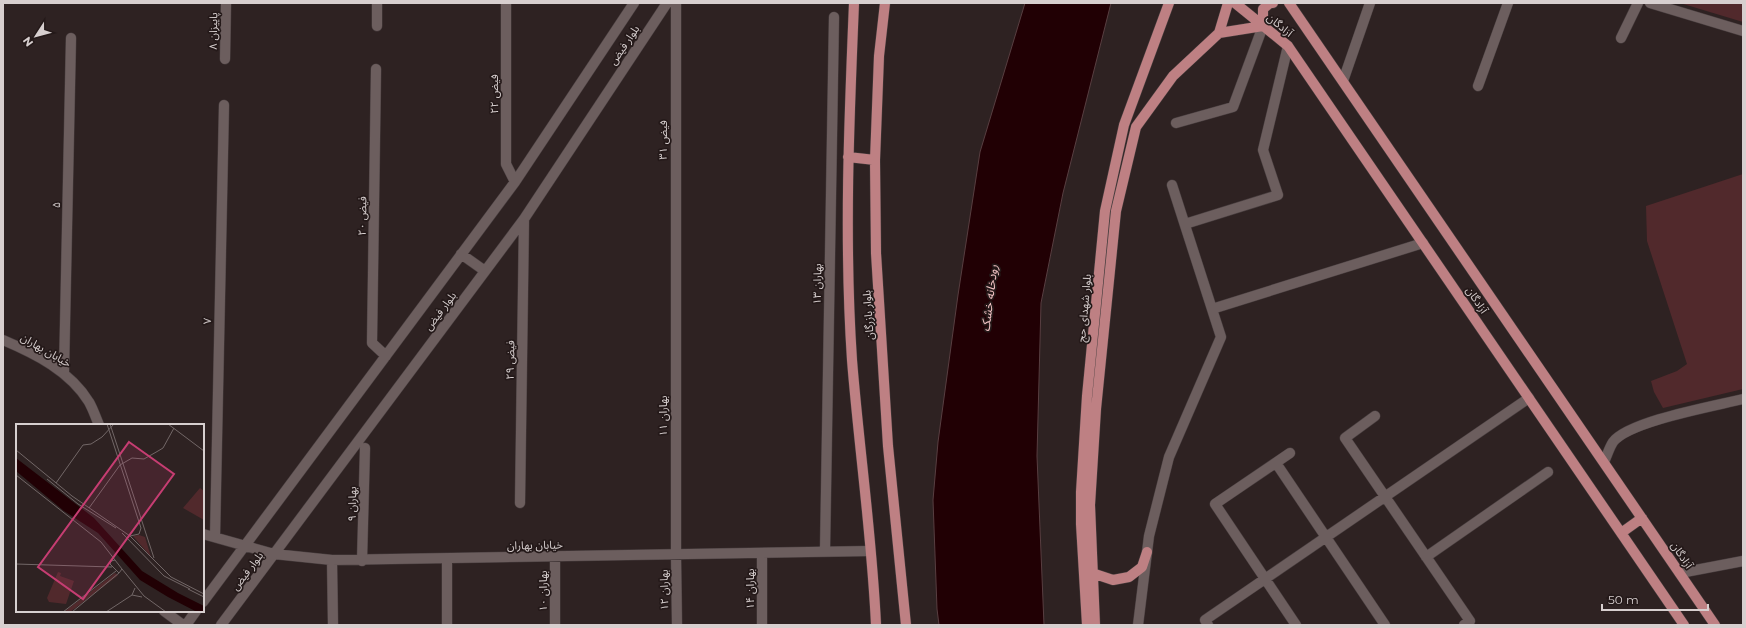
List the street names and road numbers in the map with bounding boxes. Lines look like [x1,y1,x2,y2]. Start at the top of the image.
street label: آزادگان [1264,10,1296,40]
street label: پاییزان ۸ [206,12,221,50]
street label: بلوار فیض [606,22,642,68]
street label: فیض ۲۲ [487,74,501,114]
street label: فیض ۳۱ [656,120,670,160]
street label: فیض ۲۰ [355,196,369,236]
street label: ۵ [49,202,63,208]
street label: بهاران ۱۳ [810,263,824,305]
street label: بلوار شهدای حج [1074,273,1095,343]
street label: آزادگان [1463,284,1491,317]
street label: بلوار فیض [421,289,459,333]
street label: بلوار بازرگان [859,290,877,340]
street label: ۷ [200,317,214,324]
street label: خیابان بهاران [18,330,74,370]
street label: فیض ۲۹ [503,340,517,380]
street label: بهاران ۱۱ [656,395,670,437]
street label: بهاران ۹ [345,486,359,522]
street label: خیابان بهاران [507,538,564,553]
street label: آزادگان [1668,539,1696,572]
street label: بلوار فیض [228,549,266,593]
street label: بهاران ۱۴ [743,568,757,610]
street label: بهاران ۱۲ [657,569,671,611]
street label: بهاران ۱۰ [536,570,550,612]

